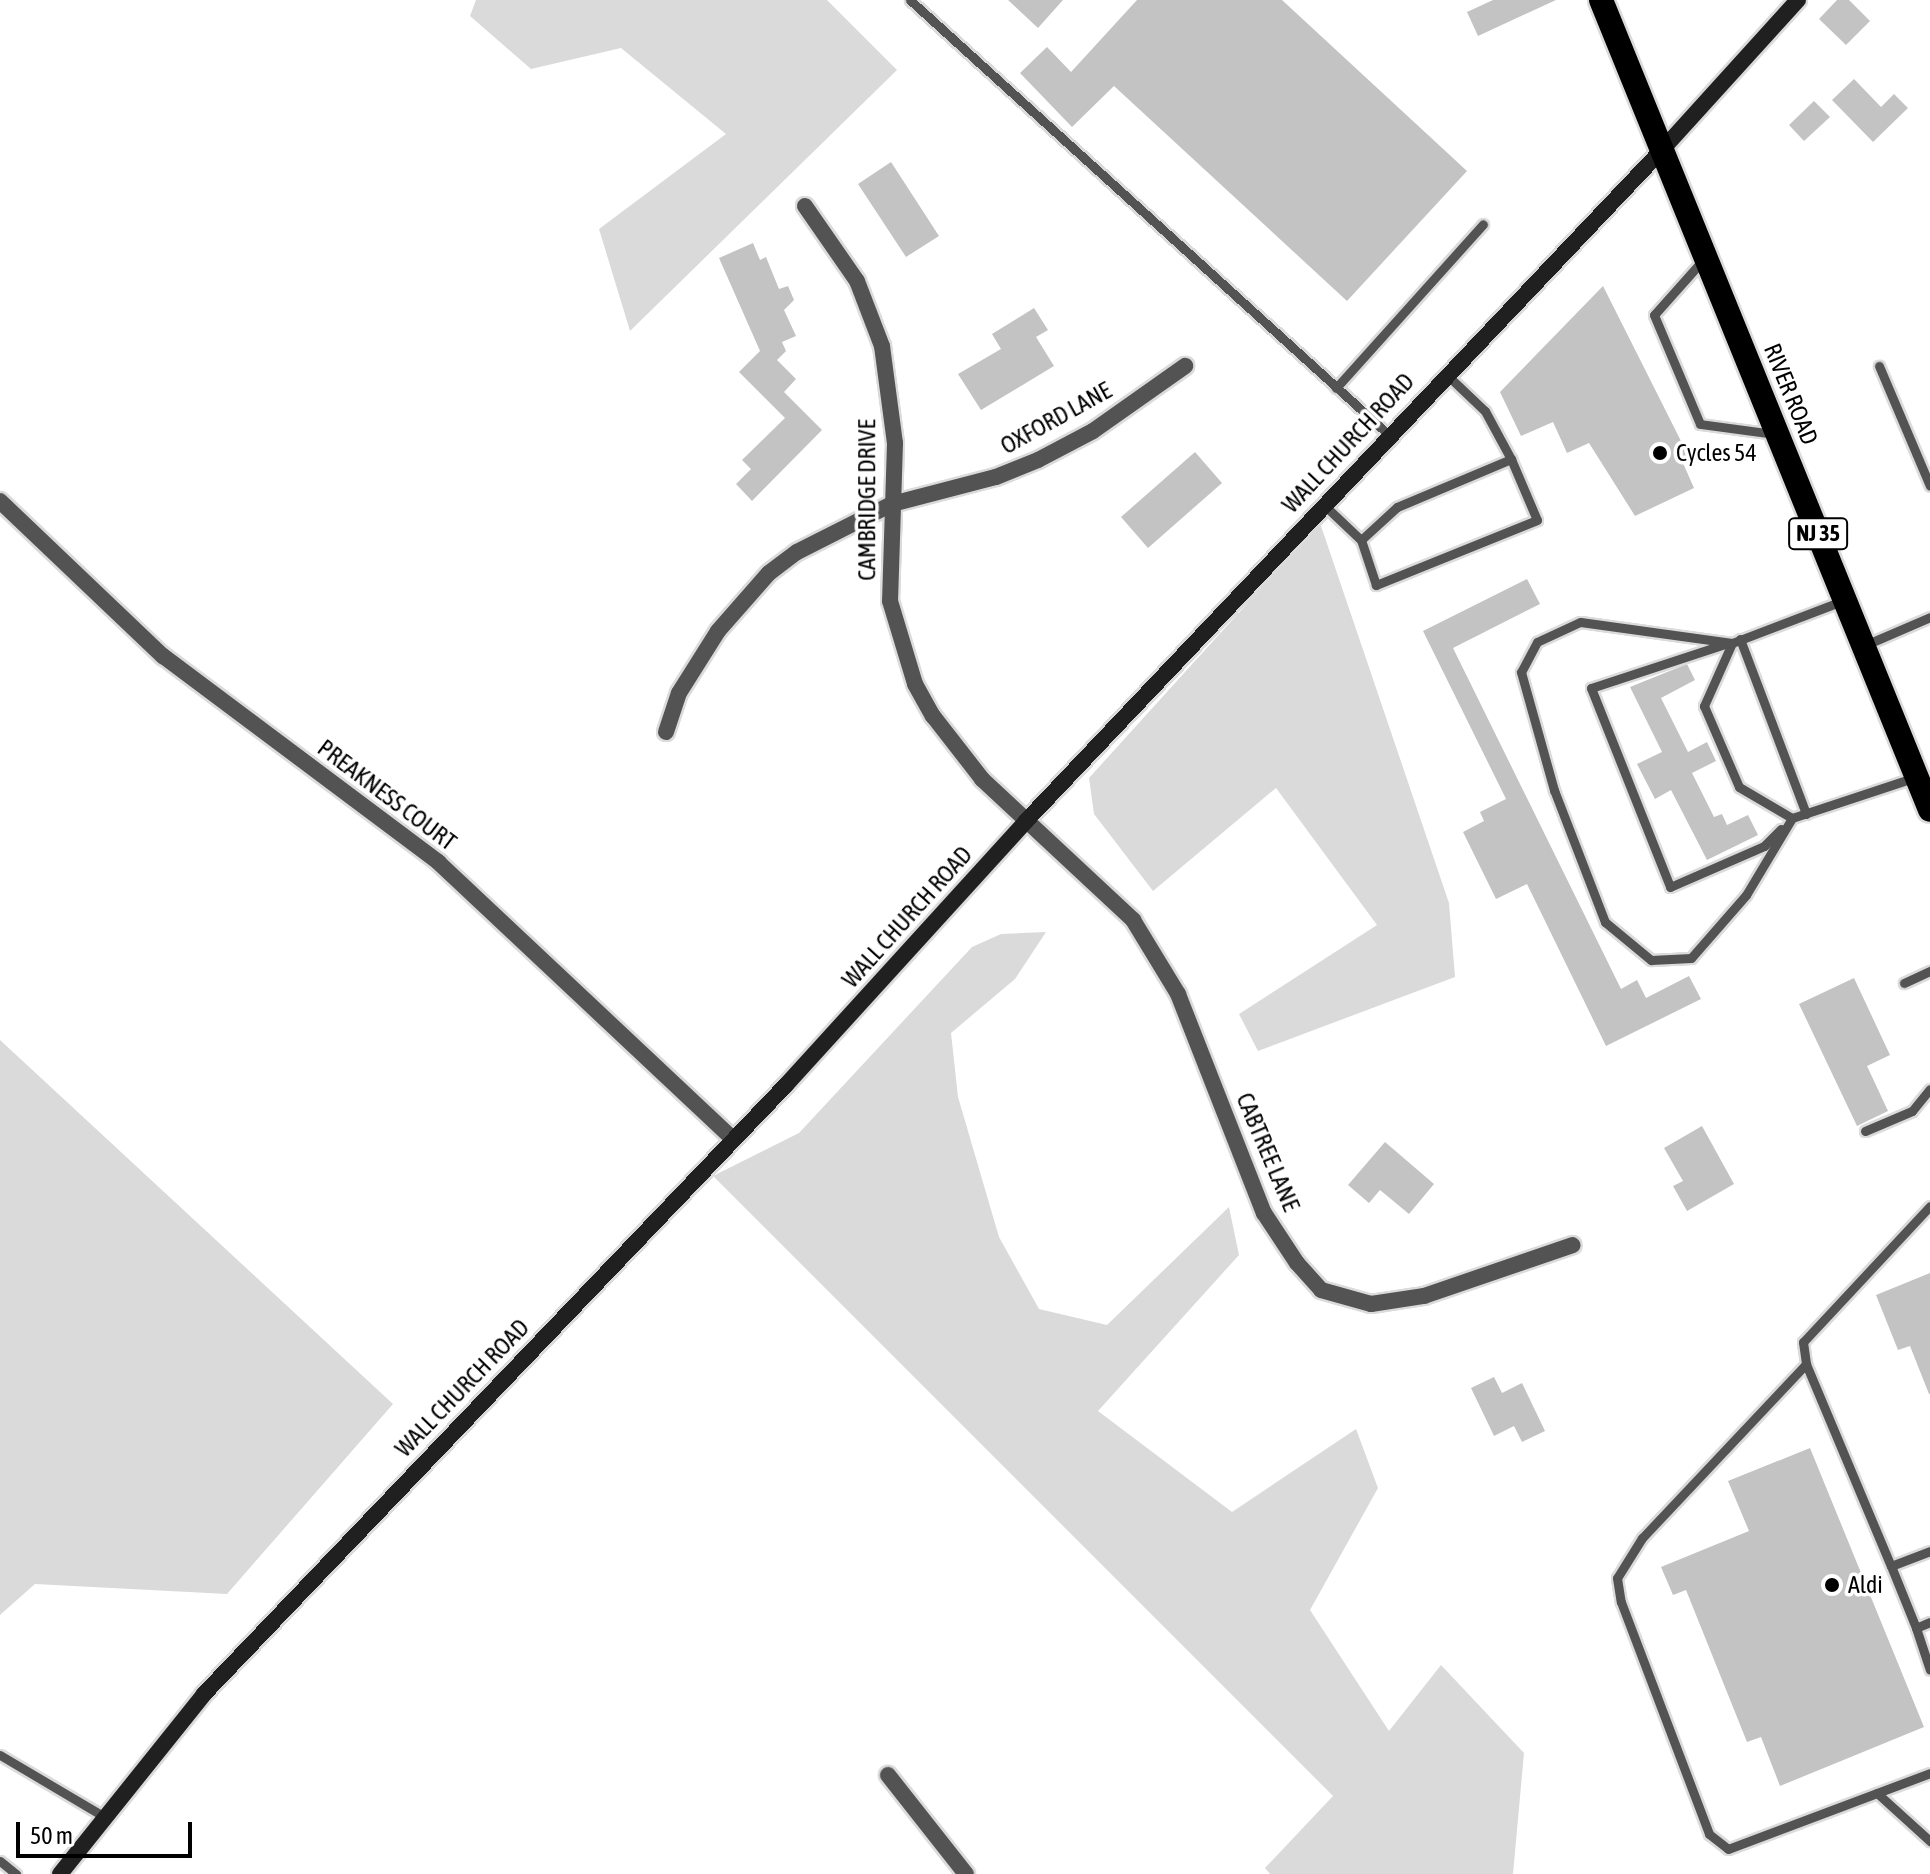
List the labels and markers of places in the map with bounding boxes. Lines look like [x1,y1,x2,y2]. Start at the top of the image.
place label: Cycles 54 [1676,439,1757,467]
marker: Cycles 54 [1651,444,1669,462]
place label: Aldi [1848,1571,1883,1599]
marker: Aldi [1823,1576,1841,1594]

